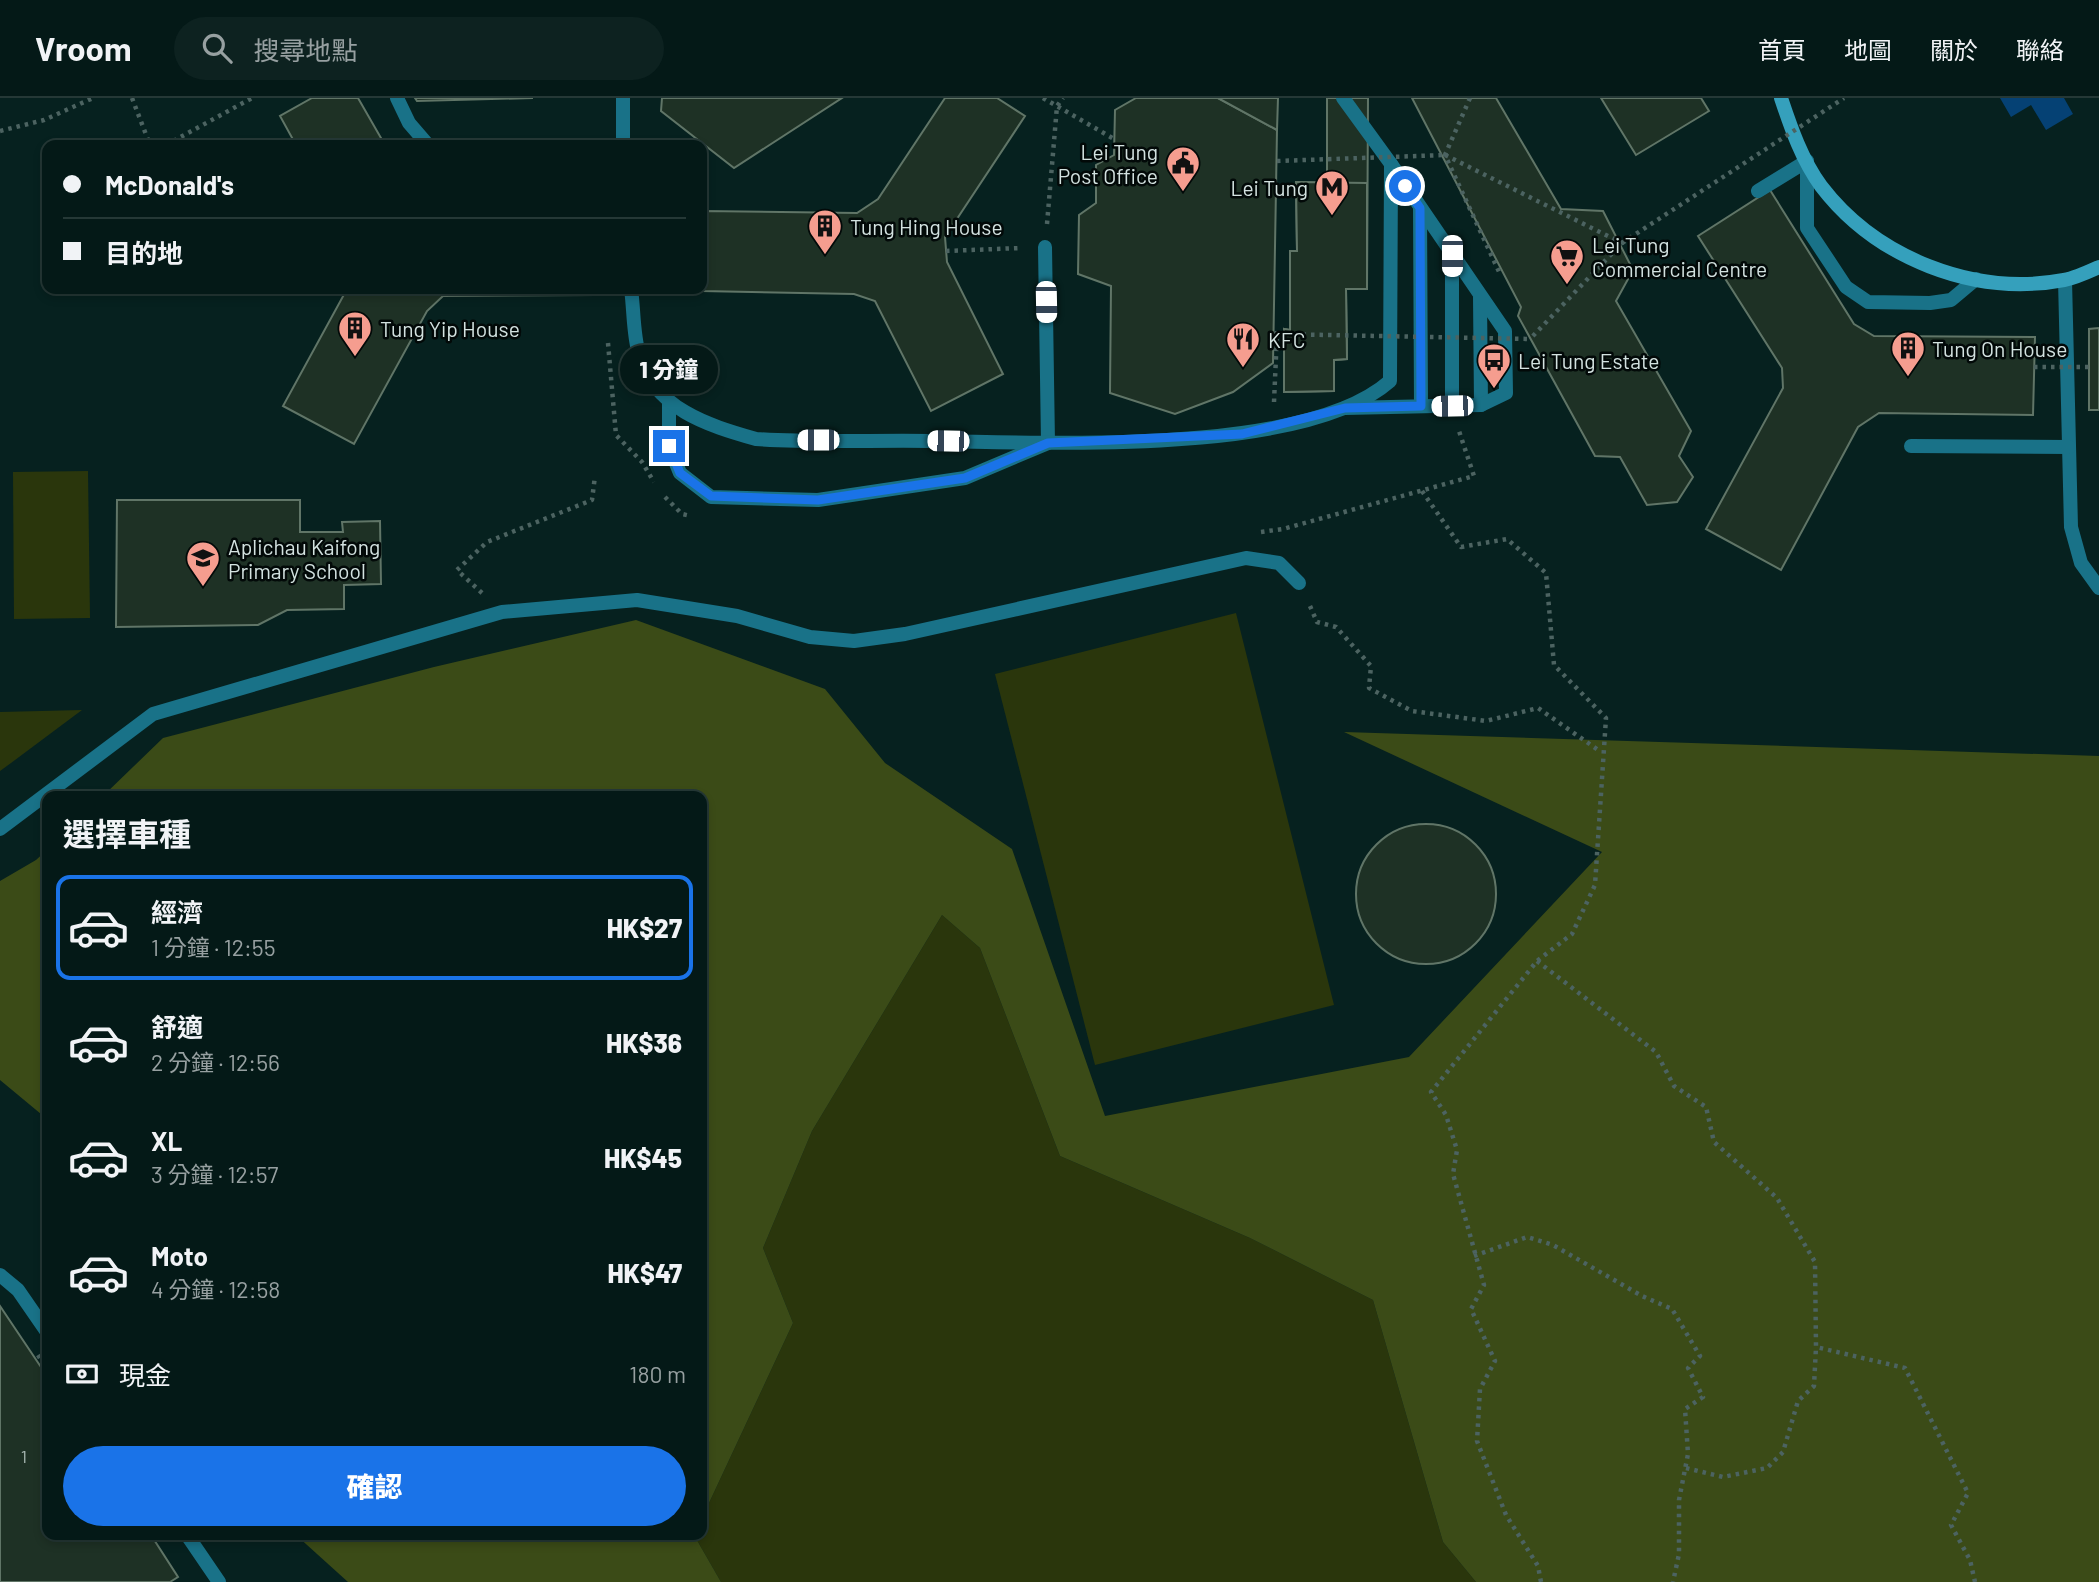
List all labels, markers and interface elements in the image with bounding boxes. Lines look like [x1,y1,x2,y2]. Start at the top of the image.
search box [174,17,664,80]
text: Vroom [35,28,132,68]
icon: search [198,29,236,67]
text: 搜尋地點 [254,34,358,65]
text: 首頁 [1758,35,1806,64]
text: 地圖 [1844,35,1892,64]
text: 關於 [1930,35,1978,64]
text: 聯絡 [2016,35,2064,64]
place label: Lei Tung Post Office [1058,139,1158,188]
public building icon: Lei Tung Post Office [1164,144,1202,193]
metro station icon: Lei Tung [1313,168,1351,217]
text: McDonald's [105,169,234,200]
route start [1389,170,1421,202]
place label: Lei Tung [1230,175,1308,200]
building icon: Tung Hing House [806,207,844,256]
place label: Tung Hing House [850,214,1003,239]
place label: Lei Tung Commercial Centre [1592,232,1767,281]
car [1442,235,1463,277]
text: 目的地 [105,237,183,268]
supermarket icon: Lei Tung Commercial Centre [1548,237,1586,286]
car [1036,281,1057,323]
building icon: Tung Yip House [336,309,374,358]
place label: Tung Yip House [380,316,520,341]
restaurant icon: KFC [1224,320,1262,369]
place label: KFC [1268,327,1305,352]
building icon: Tung On House [1889,329,1927,378]
place label: Tung On House [1932,336,2067,361]
bus stop icon: Lei Tung Estate [1475,341,1513,390]
callout: 1 分鐘 [620,344,718,394]
place label: Lei Tung Estate [1518,348,1659,373]
text: 1 分鐘 [640,355,698,383]
car [1431,395,1474,417]
route end [653,430,685,462]
car [798,430,840,451]
car [927,430,970,452]
place label: Aplichau Kaifong Primary School [228,534,380,583]
school or university icon: Aplichau Kaifong Primary School [184,539,222,588]
text: 選擇車種 [63,814,191,852]
icon: car [67,896,130,959]
text: 經濟 [151,896,203,927]
text: HK$27 [607,912,682,943]
text: 1 分鐘 · 12:55 [151,933,276,961]
icon: car [67,1011,130,1074]
text: 舒適 [151,1011,203,1042]
text: HK$36 [606,1027,682,1058]
text: 2 分鐘 · 12:56 [151,1048,280,1076]
text: XL [151,1125,182,1156]
icon: car [67,1126,130,1189]
text: HK$45 [604,1142,682,1173]
text: 3 分鐘 · 12:57 [151,1160,278,1188]
text: Moto [151,1240,208,1271]
icon: car [67,1241,130,1304]
text: HK$47 [607,1257,682,1288]
text: 4 分鐘 · 12:58 [151,1275,280,1303]
icon: cash [63,1355,101,1393]
text: 現金 [119,1359,171,1390]
text: 180 m [629,1360,686,1388]
house number: 1 [21,1445,27,1467]
button: 確認 [63,1446,686,1526]

